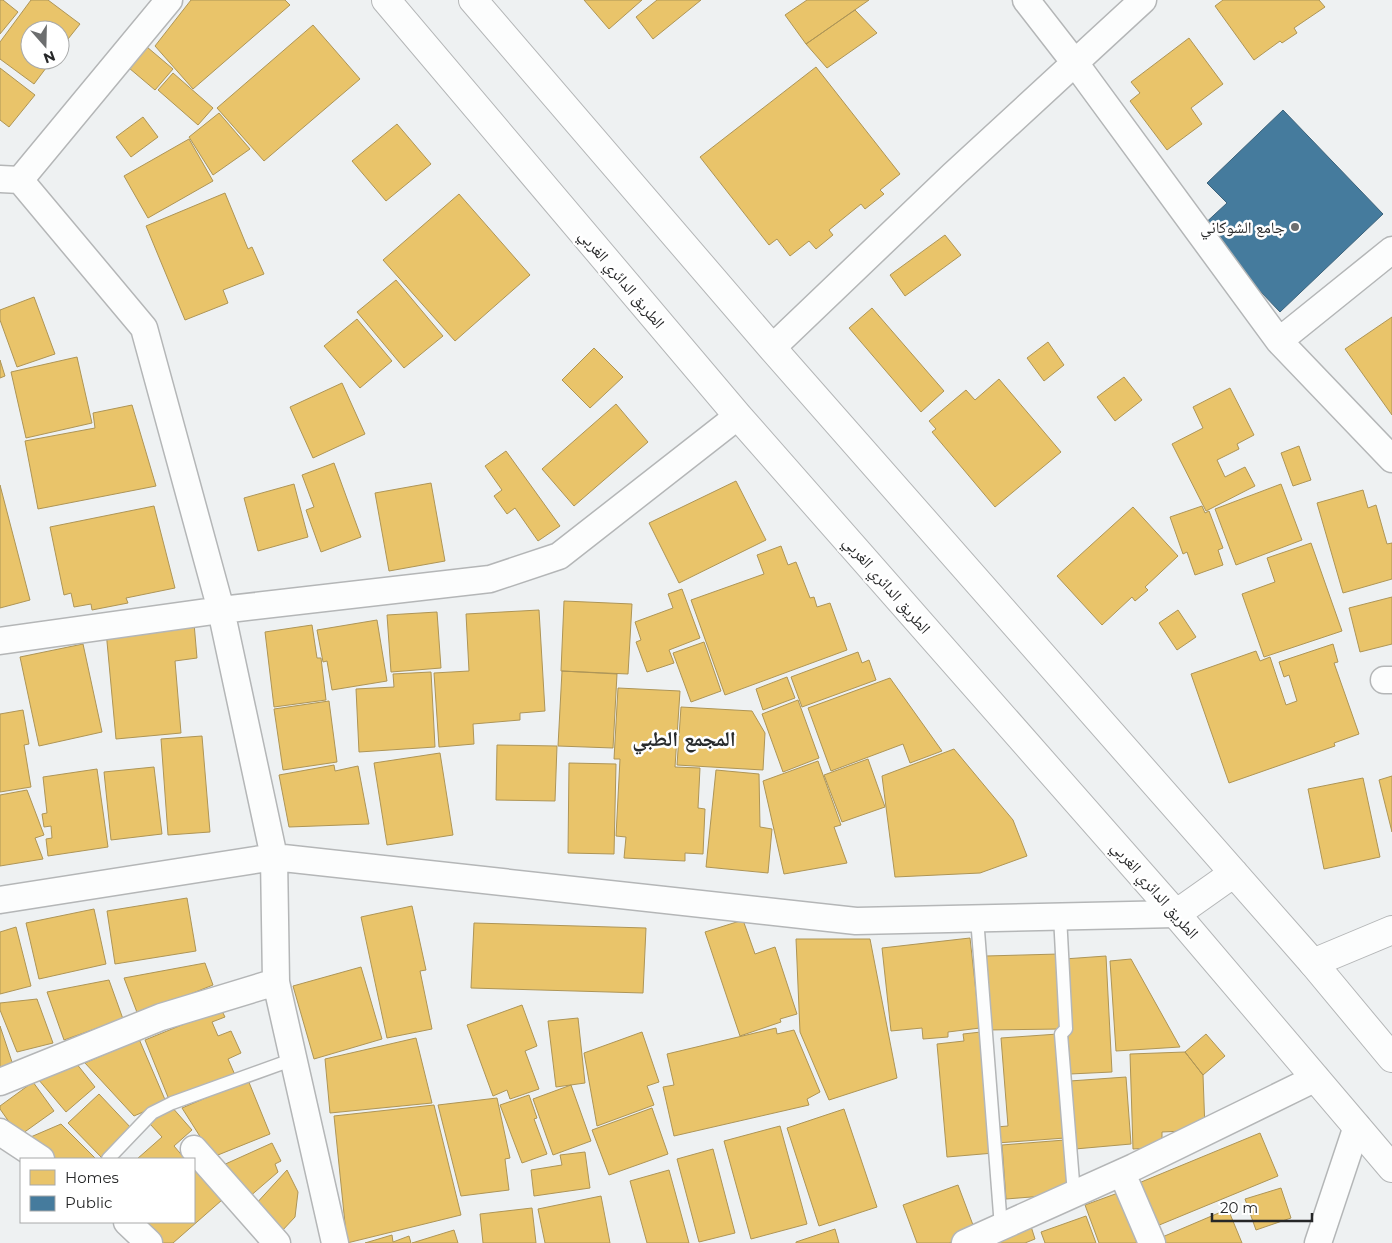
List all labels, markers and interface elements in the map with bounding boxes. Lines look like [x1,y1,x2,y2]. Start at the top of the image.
north arrow [20,20,70,70]
text: N [41,47,58,68]
place label: جامع الشوكاني [1200,218,1285,240]
marker: جامع الشوكاني [1289,221,1301,233]
street label: الطريق الدائري الغربي [573,226,669,334]
street label: الطريق الدائري الغربي [837,532,934,640]
district label: المجمع الطبي [632,726,736,755]
street label: الطريق الدائري الغربي [1105,837,1202,945]
legend [20,1158,195,1223]
text: Homes [65,1168,119,1187]
scale bar [1212,1190,1312,1222]
text: Public [65,1193,113,1212]
text: 20 m [1220,1198,1258,1217]

